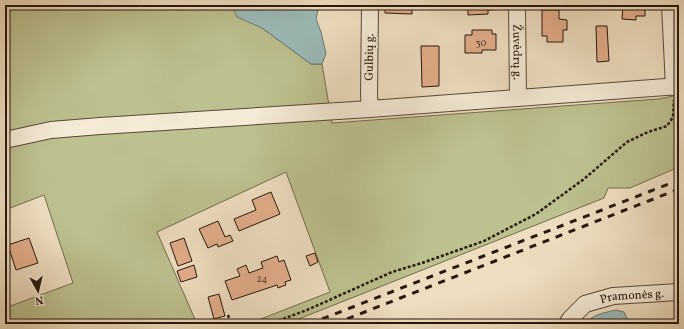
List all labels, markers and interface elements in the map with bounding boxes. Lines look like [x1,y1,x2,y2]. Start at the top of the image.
street label: Žuvėdrų g. [508,24,525,80]
street label: Gulbių g. [362,33,378,81]
house number: 30 [476,36,486,50]
north arrow [18,271,58,311]
house number: 24 [256,272,268,286]
street label: Pramonės g. [598,286,665,308]
text: N [34,291,44,307]

